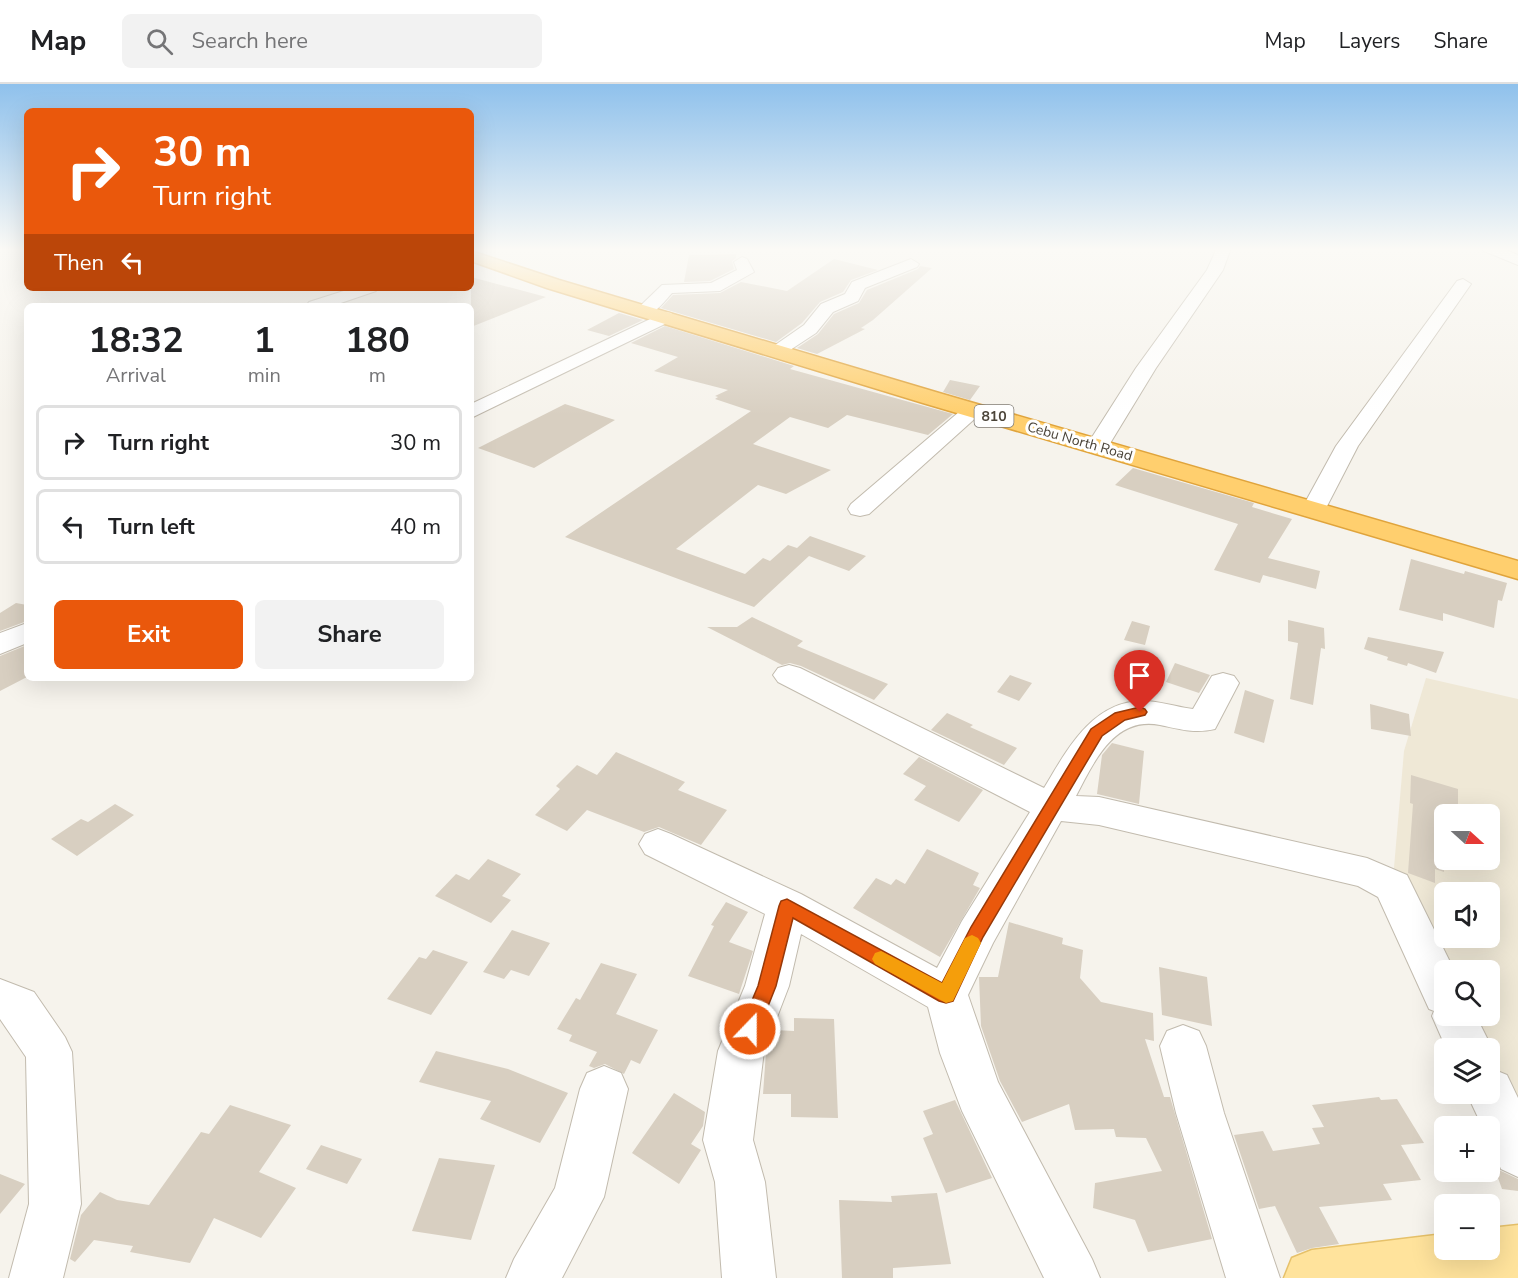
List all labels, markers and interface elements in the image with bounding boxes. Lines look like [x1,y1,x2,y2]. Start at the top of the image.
search box [122,14,542,68]
text: Map [30,22,86,60]
icon: search [143,25,176,58]
text: Search here [191,26,308,56]
text: Map [1264,27,1306,55]
text: Layers [1339,27,1400,55]
text: Share [1433,27,1488,55]
text: 30 m [153,124,252,181]
icon: right [54,132,132,210]
text: Turn right [153,178,271,215]
icon: left [116,246,149,279]
text: Then [54,248,104,278]
text: 18:32 [88,316,184,365]
text: 1 [253,316,275,365]
text: 180 [345,316,410,365]
text: Arrival [106,362,166,389]
text: min [248,362,281,389]
text: m [369,362,386,389]
road number: 810 [974,405,1014,427]
street label: Cebu North Road [1025,417,1135,466]
icon: right [57,426,90,459]
text: Turn right [108,428,209,458]
text: 30 m [390,428,441,458]
icon: left [57,510,90,543]
text: Turn left [108,512,195,542]
text: 40 m [390,512,441,542]
button: Exit [54,600,243,669]
button: Share [255,600,444,669]
pin [1114,650,1165,712]
icon: arrive [1123,659,1156,692]
north arrow [1434,804,1500,870]
map controls [1434,804,1500,1260]
button: sound [1434,882,1500,948]
button: search [1434,960,1500,1026]
position arrow [718,997,782,1061]
button: layers [1434,1038,1500,1104]
button: + [1434,1116,1500,1182]
button: − [1434,1194,1500,1260]

